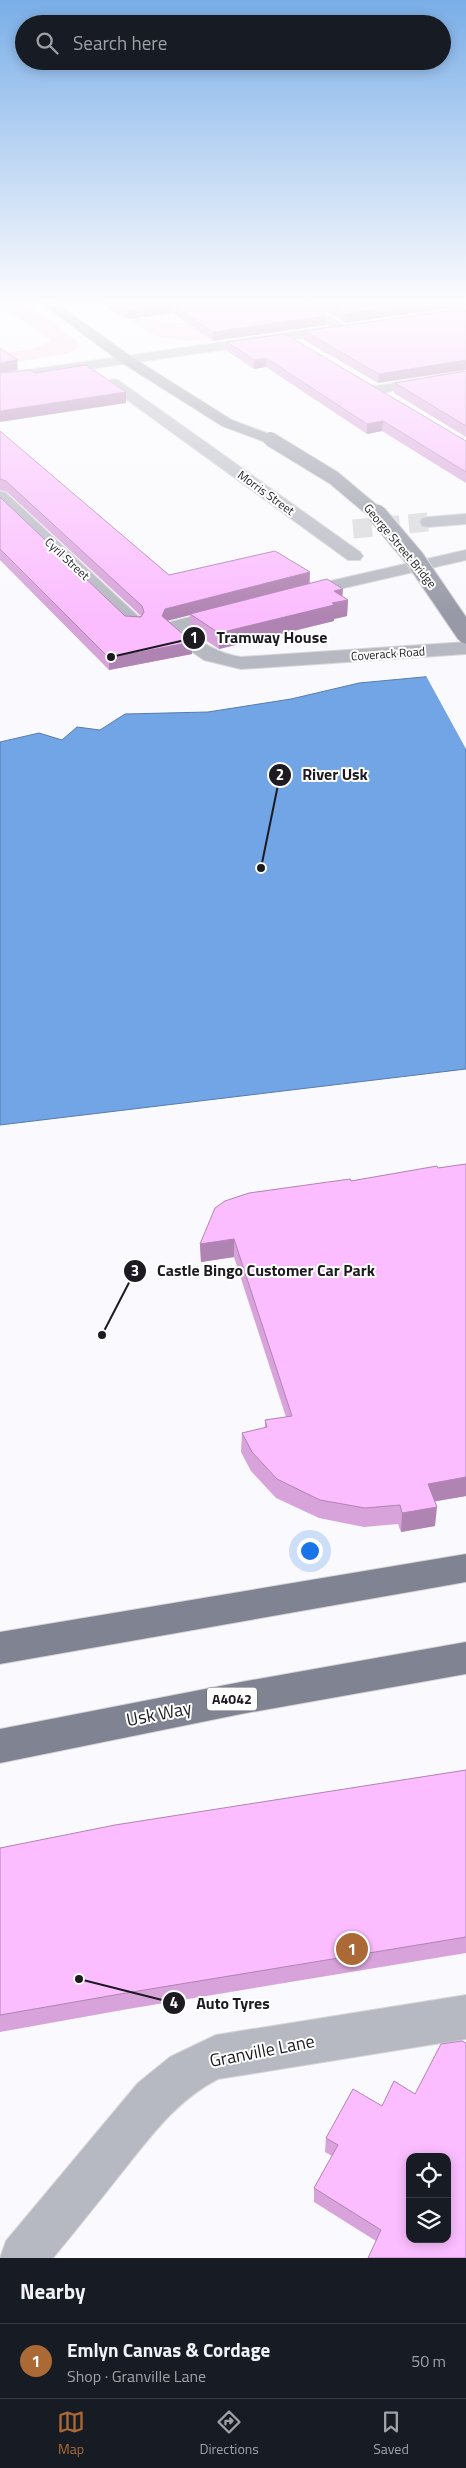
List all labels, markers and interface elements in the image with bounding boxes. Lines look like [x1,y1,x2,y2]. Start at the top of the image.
search box [15,15,451,70]
text: Search here [73,28,167,57]
icon: search [33,29,61,57]
street label: Morris Street [234,465,299,520]
street label: George Street Bridge [359,499,441,592]
street label: Cyril Street [41,533,95,585]
callout: Tramway House [182,622,338,653]
text: Tramway House [217,625,327,649]
text: 1 [190,626,198,649]
street label: Coverack Road [350,641,426,666]
callout: River Usk [268,759,378,790]
text: River Usk [302,762,369,786]
text: 2 [276,763,284,786]
callout: Castle Bingo Customer Car Park [122,1255,385,1286]
text: Castle Bingo Customer Car Park [157,1258,376,1282]
text: 3 [131,1259,139,1282]
your location [297,1538,323,1564]
road number: A4042 [207,1688,257,1710]
street label: Usk Way [124,1694,194,1733]
pin: 1 [336,1930,368,1968]
callout: Auto Tyres [161,1988,280,2019]
text: 4 [170,1991,178,2014]
text: Auto Tyres [196,1991,270,2015]
street label: Granville Lane [207,2027,317,2074]
map controls [406,2153,451,2243]
button: locate [406,2153,451,2198]
button: layers [406,2198,451,2243]
text: Nearby [20,2275,85,2307]
text: Emlyn Canvas & Cordage [67,2335,270,2364]
text: 1 [32,2349,40,2373]
text: 50 m [411,2349,446,2373]
text: Shop · Granville Lane [67,2364,206,2388]
tab: Map [57,2408,85,2459]
tab: Directions [199,2408,259,2459]
tab: Saved [373,2408,409,2459]

